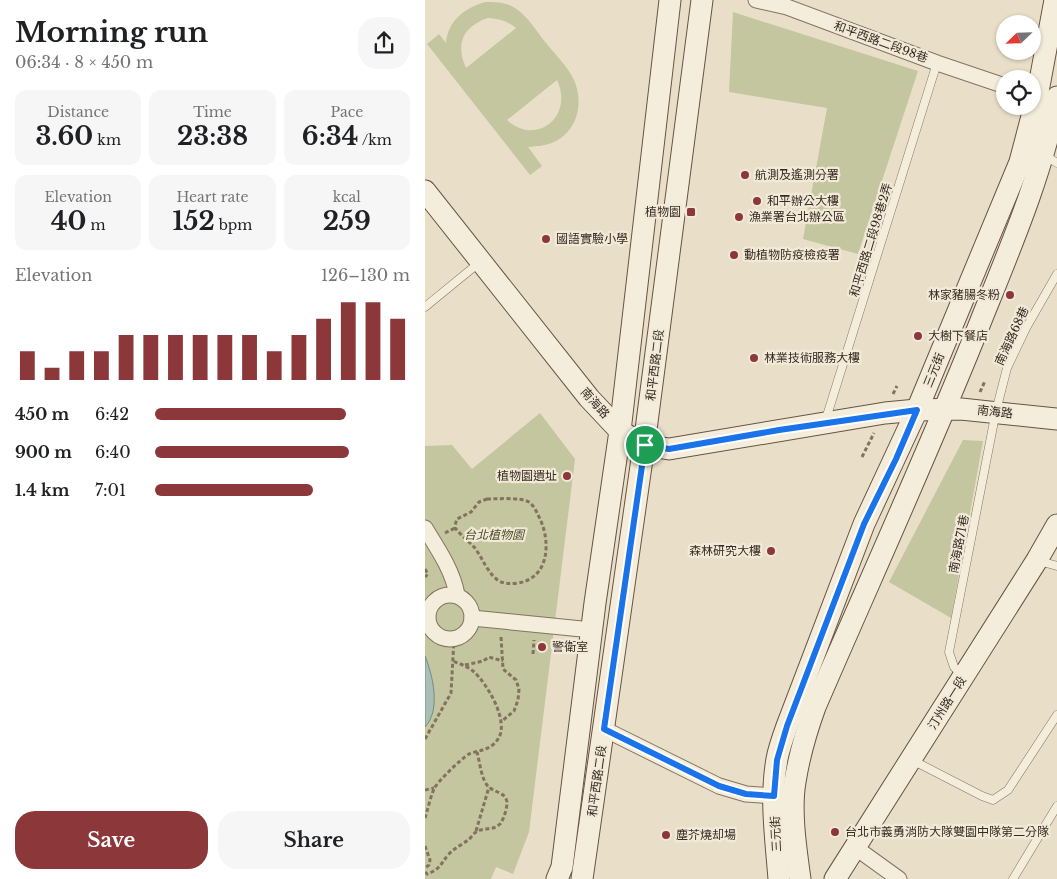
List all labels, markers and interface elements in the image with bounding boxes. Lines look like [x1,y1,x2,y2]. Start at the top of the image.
text: Morning run [15,15,208,50]
north arrow [996,15,1041,60]
map controls [996,15,1041,115]
button: share [358,17,410,69]
street label: 和平西路二段98巷 [832,18,930,66]
text: 06:34 · 8 × 450 m [15,52,153,72]
button: locate [996,70,1041,115]
text: Distance [47,103,109,121]
text: Time [193,103,232,121]
text: Pace [330,103,363,121]
text: 3.60 [35,121,93,152]
text: 23:38 [177,121,248,152]
text: 6:34 [302,121,358,152]
text: km [93,131,121,149]
text: /km [358,131,392,149]
place label: 航測及遙測分署 [755,167,839,182]
marker: 航測及遙測分署 [739,169,751,181]
street label: 和平西路二段98巷2弄 [846,181,895,299]
text: Elevation [44,188,112,206]
text: Heart rate [176,188,249,206]
text: kcal [333,188,361,206]
place label: 和平辦公大樓 [767,193,839,208]
marker: 和平辦公大樓 [751,195,763,207]
place label: 植物園 [645,204,681,219]
text: 40 [51,206,86,237]
text: 152 [173,206,215,237]
text: 259 [323,206,371,237]
marker: 植物園 [685,206,697,218]
place label: 漁業署台北辦公區 [749,209,845,224]
marker: 漁業署台北辦公區 [733,211,745,223]
text: m [86,216,105,234]
text: bpm [215,216,252,234]
place label: 國語實驗小學 [556,231,628,246]
marker: 國語實驗小學 [540,233,552,245]
place label: 動植物防疫檢疫署 [744,247,840,262]
marker: 動植物防疫檢疫署 [728,249,740,261]
text: Elevation [15,265,92,285]
text: 126–130 m [321,265,410,285]
place label: 林家豬腸冬粉 [928,287,1000,302]
marker: 林家豬腸冬粉 [1004,289,1016,301]
street label: 南海路68巷 [991,304,1032,368]
street label: 和平西路二段 [643,328,666,402]
place label: 大樹下餐店 [928,328,988,343]
marker: 大樹下餐店 [912,330,924,342]
place label: 林業技術服務大樓 [764,350,860,365]
street label: 三元街 [920,350,947,389]
marker: 林業技術服務大樓 [748,352,760,364]
street label: 南海路 [578,384,613,421]
street label: 南海路 [976,402,1014,421]
text: 450 m [15,404,69,424]
text: 6:42 [95,404,129,424]
pin [624,424,666,466]
icon: arrive [631,431,659,459]
text: 900 m [15,442,72,462]
text: 6:40 [95,442,131,462]
place label: 植物園遺址 [497,468,557,483]
marker: 植物園遺址 [561,470,573,482]
text: 1.4 km [15,480,69,500]
text: 7:01 [95,480,126,500]
street label: 南海路71巷 [945,513,972,574]
park label: 台北植物園 [464,527,526,542]
place label: 森林研究大樓 [689,543,761,558]
marker: 森林研究大樓 [765,545,777,557]
place label: 警衛室 [552,639,588,654]
marker: 警衛室 [536,641,548,653]
street label: 汀州路一段 [924,673,969,732]
street label: 和平西路二段 [584,744,609,818]
button: Save [15,811,208,869]
button: Share [218,811,410,869]
street label: 三元街 [767,816,784,852]
place label: 台北市義勇消防大隊雙園中隊第二分隊 [845,824,1049,839]
marker: 台北市義勇消防大隊雙園中隊第二分隊 [829,826,841,838]
place label: 塵芥燒却場 [676,827,736,842]
marker: 塵芥燒却場 [660,829,672,841]

